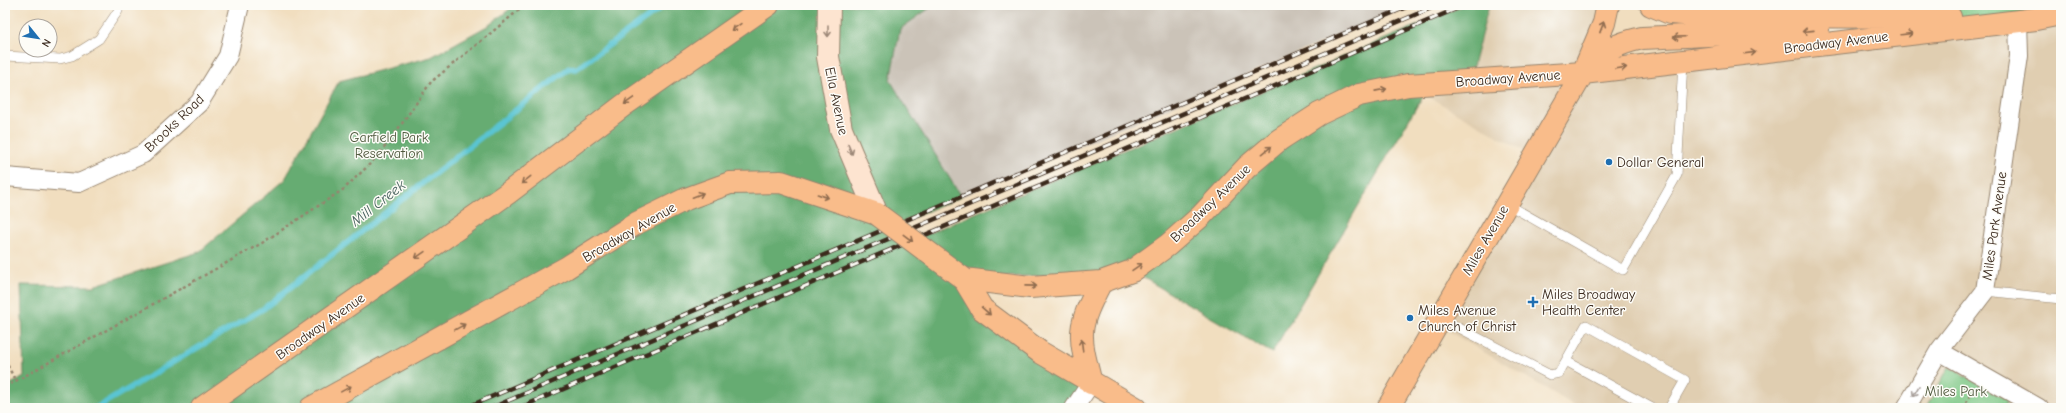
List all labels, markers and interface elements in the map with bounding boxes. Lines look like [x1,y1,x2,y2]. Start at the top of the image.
north arrow [18,18,58,58]
one-way arrow [1599,21,1607,33]
one-way arrow [731,23,742,31]
one-way arrow [824,24,832,37]
street label: Broadway Avenue [1783,28,1889,57]
one-way arrow [1802,28,1815,35]
one-way arrow [1900,30,1913,38]
one-way arrow [1673,33,1686,41]
text: N [39,36,54,49]
one-way arrow [1743,49,1756,56]
one-way arrow [1614,64,1627,72]
street label: Ella Avenue [821,66,852,137]
street label: Broadway Avenue [1455,66,1561,91]
one-way arrow [1374,86,1387,94]
street label: Brooks Road [141,91,208,156]
one-way arrow [624,97,635,105]
park label: Garfield Park Reservation [350,129,429,162]
one-way arrow [846,143,854,155]
one-way arrow [1261,146,1272,155]
place label: Dollar General [1617,154,1704,171]
marker: Dollar General [1604,157,1614,167]
street label: Broadway Avenue [1167,161,1254,246]
street label: Miles Park Avenue [1978,171,2011,282]
water label: Mill Creek [346,176,410,231]
one-way arrow [520,176,531,184]
one-way arrow [691,190,703,198]
one-way arrow [817,193,830,200]
street label: Broadway Avenue [580,199,679,266]
street label: Miles Avenue [1459,202,1512,278]
one-way arrow [902,234,913,242]
one-way arrow [415,251,426,259]
one-way arrow [1131,263,1142,271]
one-way arrow [1024,283,1037,290]
place label: Miles Broadway Health Center [1542,286,1636,319]
street label: Broadway Avenue [272,289,368,363]
marker: Miles Broadway Health Center [1527,296,1539,308]
place label: Miles Avenue Church of Christ [1418,302,1517,335]
one-way arrow [981,307,991,316]
marker: Miles Avenue Church of Christ [1405,313,1415,323]
one-way arrow [453,322,465,330]
one-way arrow [1078,339,1086,352]
park label: Miles Park [1925,383,1987,400]
one-way arrow [339,385,351,393]
one-way arrow [1911,385,1919,397]

